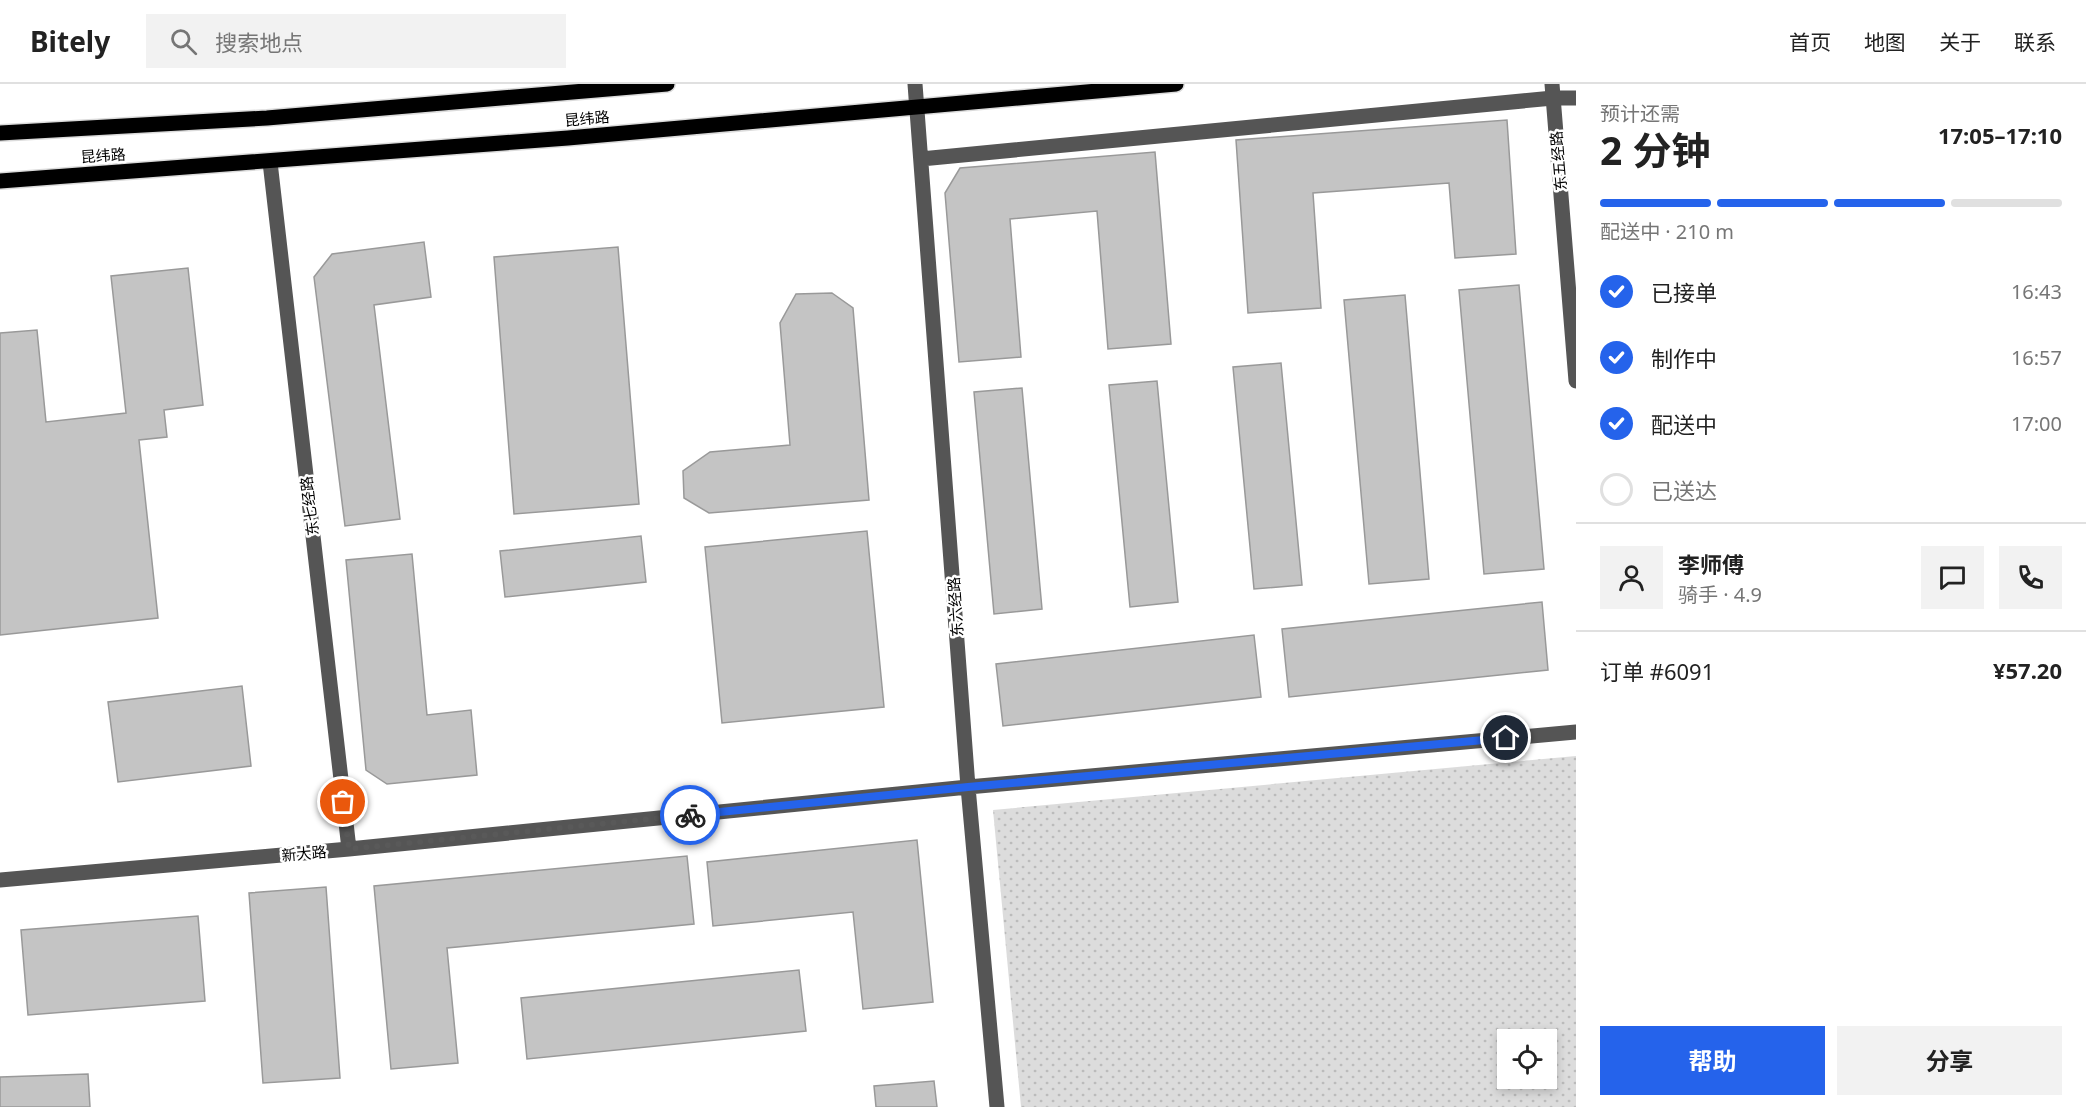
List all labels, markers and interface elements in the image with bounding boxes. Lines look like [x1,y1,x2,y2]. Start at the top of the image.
search box [146,14,566,68]
text: Bitely [30,22,110,60]
icon: search [167,25,200,58]
text: 搜索地点 [215,27,303,57]
text: 首页 [1789,28,1831,56]
text: 地图 [1864,28,1906,56]
text: 关于 [1939,28,1981,56]
text: 联系 [2014,28,2056,56]
text: 预计还需 [1600,100,1680,127]
street label: 昆纬路 [564,106,610,130]
text: 17:05–17:10 [1938,120,2062,150]
text: 2 分钟 [1600,123,1710,176]
street label: 东五经路 [1545,130,1571,192]
street label: 昆纬路 [80,143,126,167]
text: 配送中 · 210 m [1600,218,1734,245]
icon: check [1600,275,1633,308]
text: 已接单 [1651,277,1717,307]
text: 16:43 [2011,278,2062,305]
icon: check [1600,341,1633,374]
text: 制作中 [1651,343,1717,373]
text: 16:57 [2011,344,2062,371]
icon: check [1600,407,1633,440]
text: 配送中 [1651,409,1717,439]
text: 17:00 [2011,410,2062,437]
street label: 东七经路 [295,475,323,537]
text: 已送达 [1651,475,1717,505]
button: person [1600,546,1663,609]
button: chat [1921,546,1984,609]
button: phone [1999,546,2062,609]
text: 李师傅 [1678,549,1744,579]
street label: 东六经路 [943,576,967,638]
text: 骑手 · 4.9 [1678,581,1762,608]
text: ¥57.20 [1993,655,2062,685]
text: 订单 #6091 [1600,656,1714,686]
pin [1480,712,1531,763]
icon: home [1489,721,1522,754]
pin [317,776,368,827]
icon: bag [326,785,359,818]
courier [660,785,720,845]
icon: bike [674,799,707,832]
street label: 新大路 [281,841,327,865]
button: 帮助 [1600,1026,1825,1095]
button: 分享 [1837,1026,2062,1095]
map controls [1497,1029,1557,1089]
button: locate [1497,1029,1557,1089]

